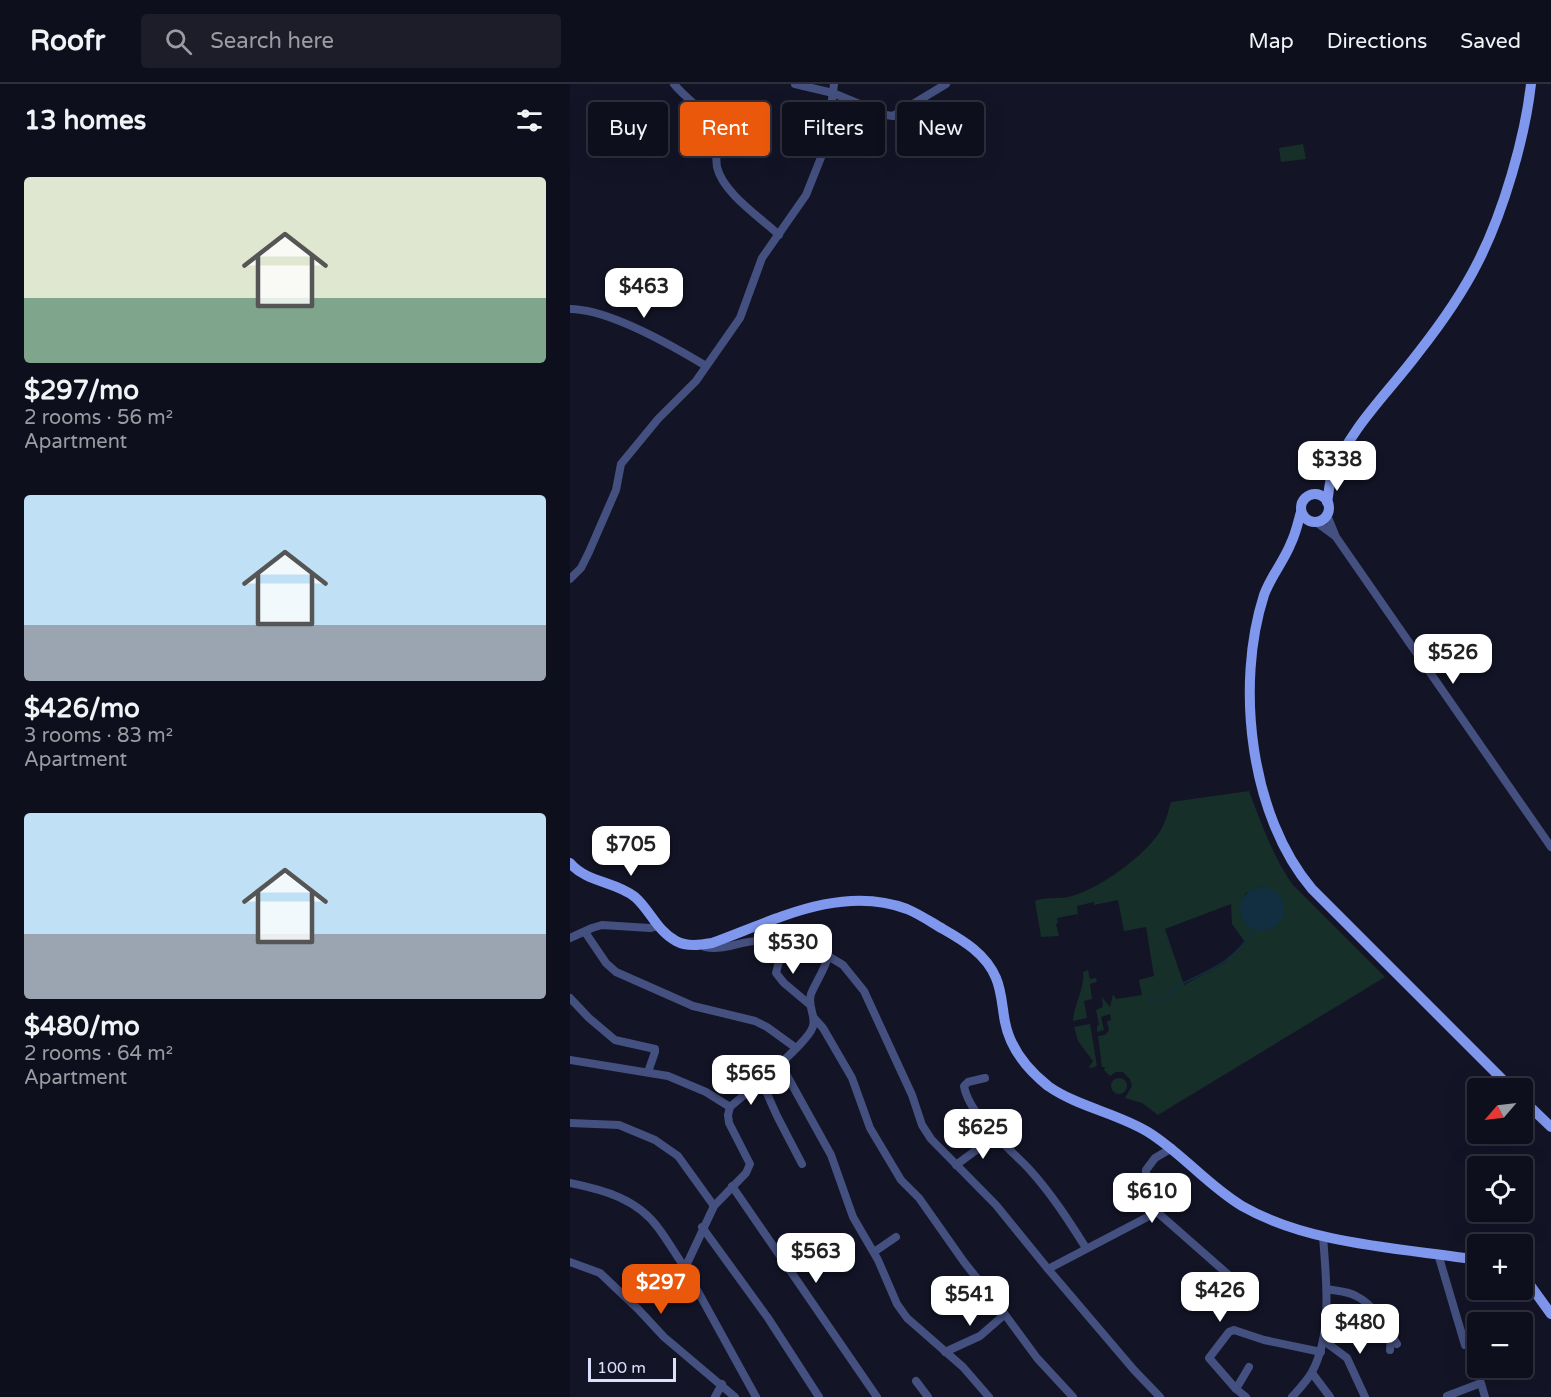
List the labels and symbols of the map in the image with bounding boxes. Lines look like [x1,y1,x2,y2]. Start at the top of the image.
pin: $463 [608,268,680,319]
pin: $338 [1301,441,1373,492]
pin: $526 [1417,634,1489,685]
pin: $705 [595,826,667,877]
pin: $530 [757,924,829,975]
pin: $565 [715,1055,787,1106]
north arrow [1467,1078,1533,1144]
pin: $625 [947,1109,1019,1160]
pin: $610 [1116,1173,1188,1224]
pin: $563 [780,1233,852,1284]
pin: $297 [625,1264,697,1315]
pin: $426 [1184,1272,1256,1323]
pin: $541 [934,1276,1006,1327]
pin: $480 [1324,1304,1396,1355]
scale bar [588,1355,676,1382]

